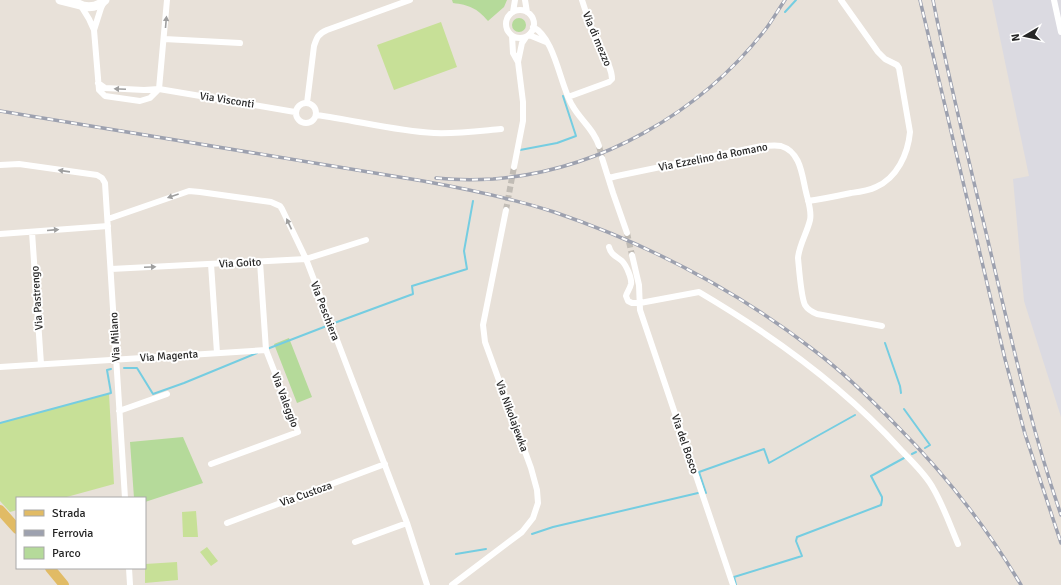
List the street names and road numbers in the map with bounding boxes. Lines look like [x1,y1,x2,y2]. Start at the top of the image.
street label: Via di mezzo [580,10,614,69]
street label: Via Visconti [199,89,255,111]
street label: Via Ezzelino da Romano [657,140,769,174]
street label: Via Goito [218,255,262,271]
street label: Via Pastrengo [28,265,46,331]
street label: Via Peschiera [308,279,342,343]
street label: Via Milano [107,312,123,362]
street label: Via Magenta [139,347,199,365]
street label: Via Valeggio [269,371,302,430]
street label: Via Nikolajewka [493,378,531,454]
street label: Via del Bosco [669,412,701,476]
street label: Via Custoza [278,478,334,509]

